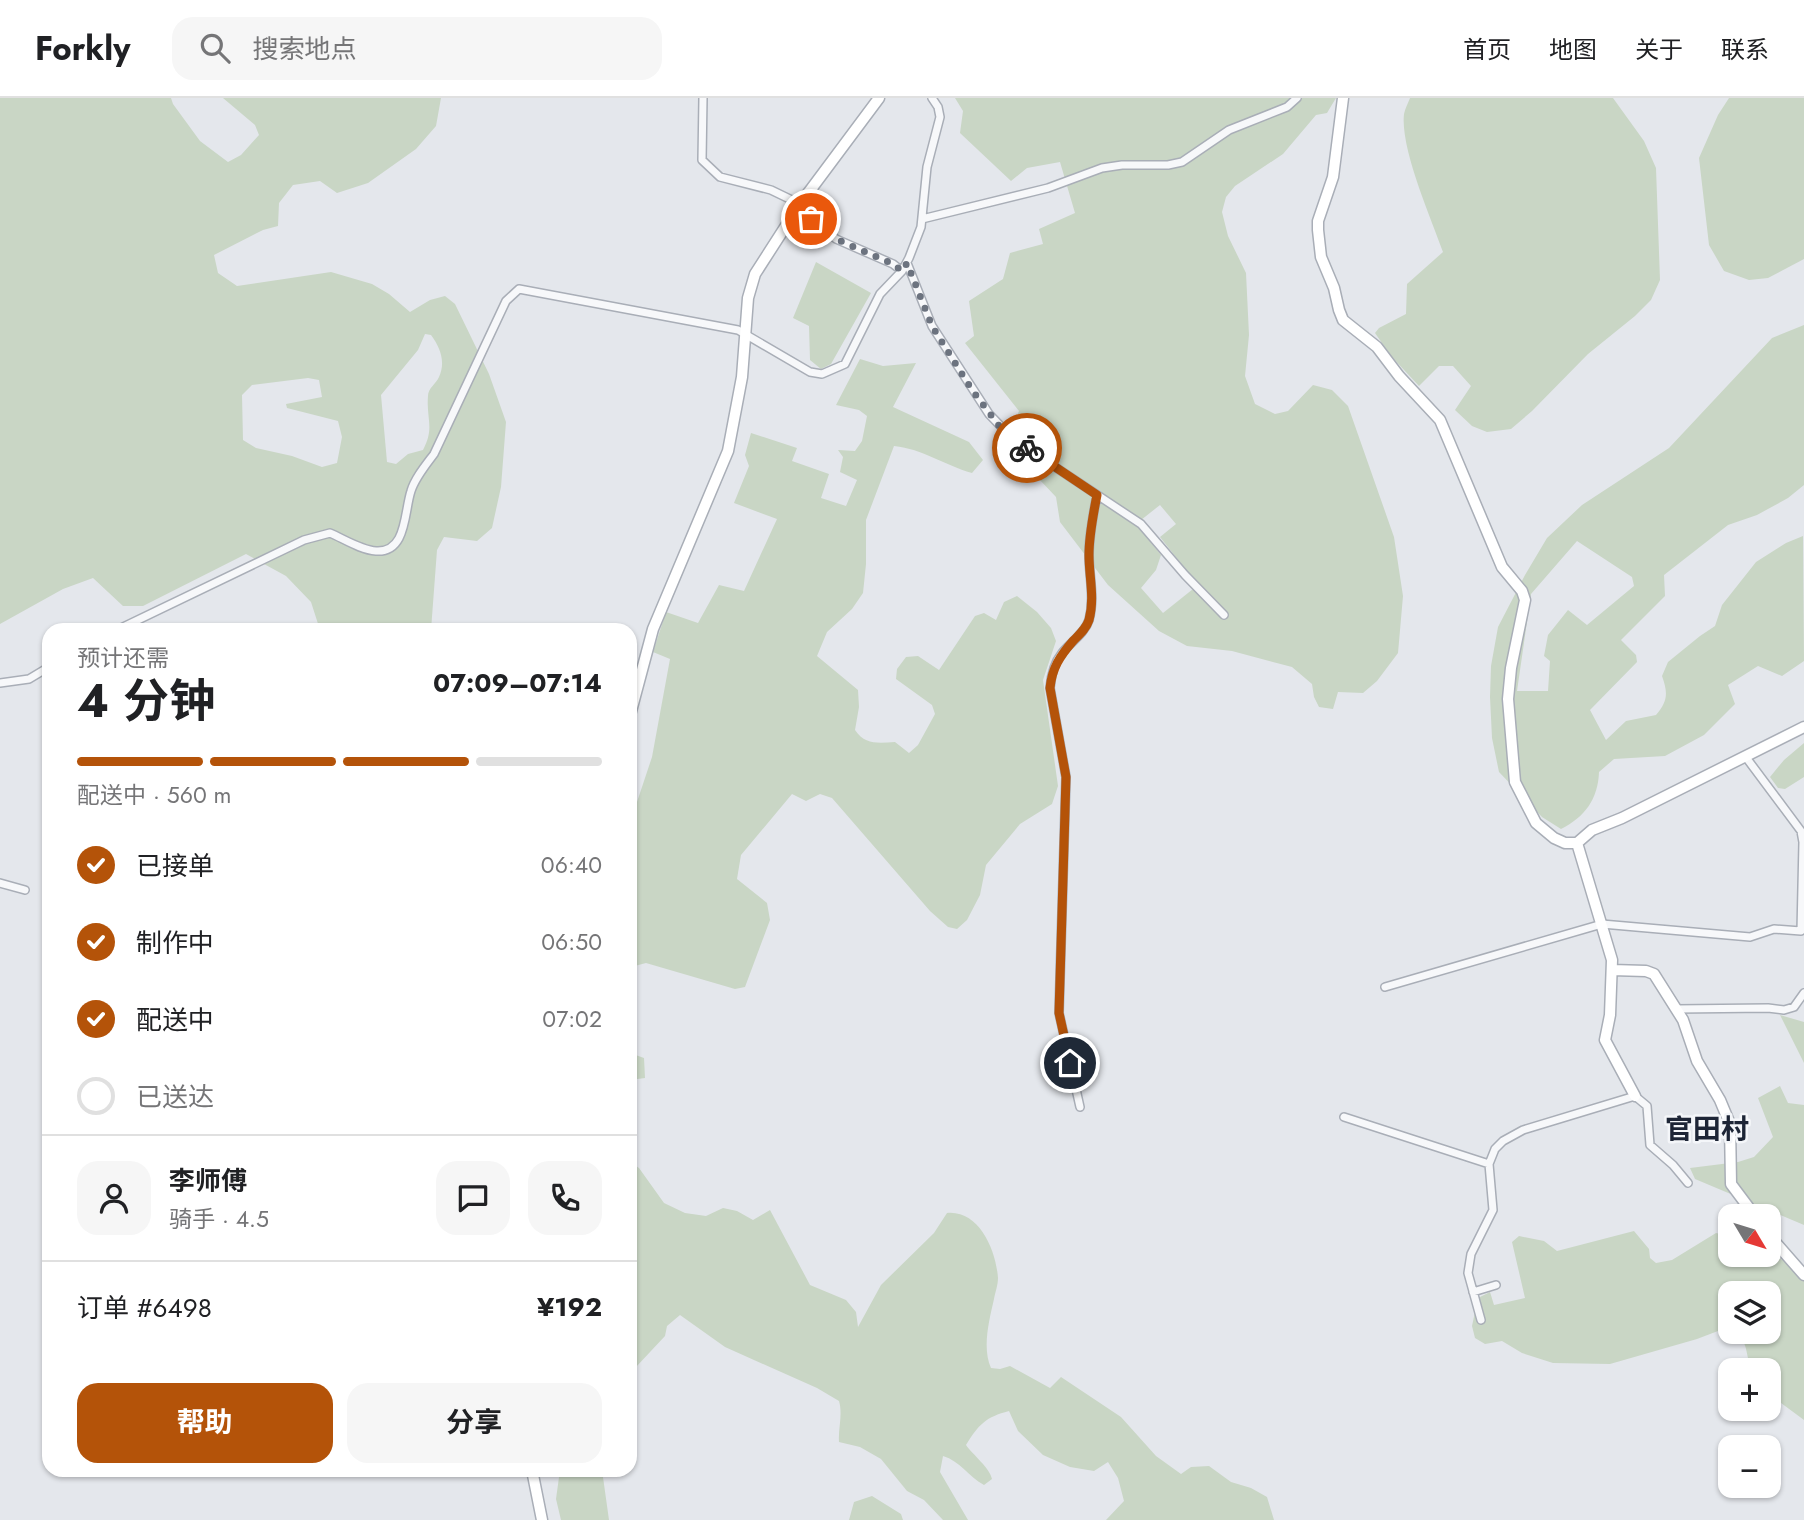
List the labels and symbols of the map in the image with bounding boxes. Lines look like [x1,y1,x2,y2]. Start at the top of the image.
pin [781,189,841,249]
courier [992,413,1062,483]
pin [1040,1033,1100,1093]
district label: 官田村 [1665,1109,1749,1150]
north arrow [1718,1204,1782,1267]

